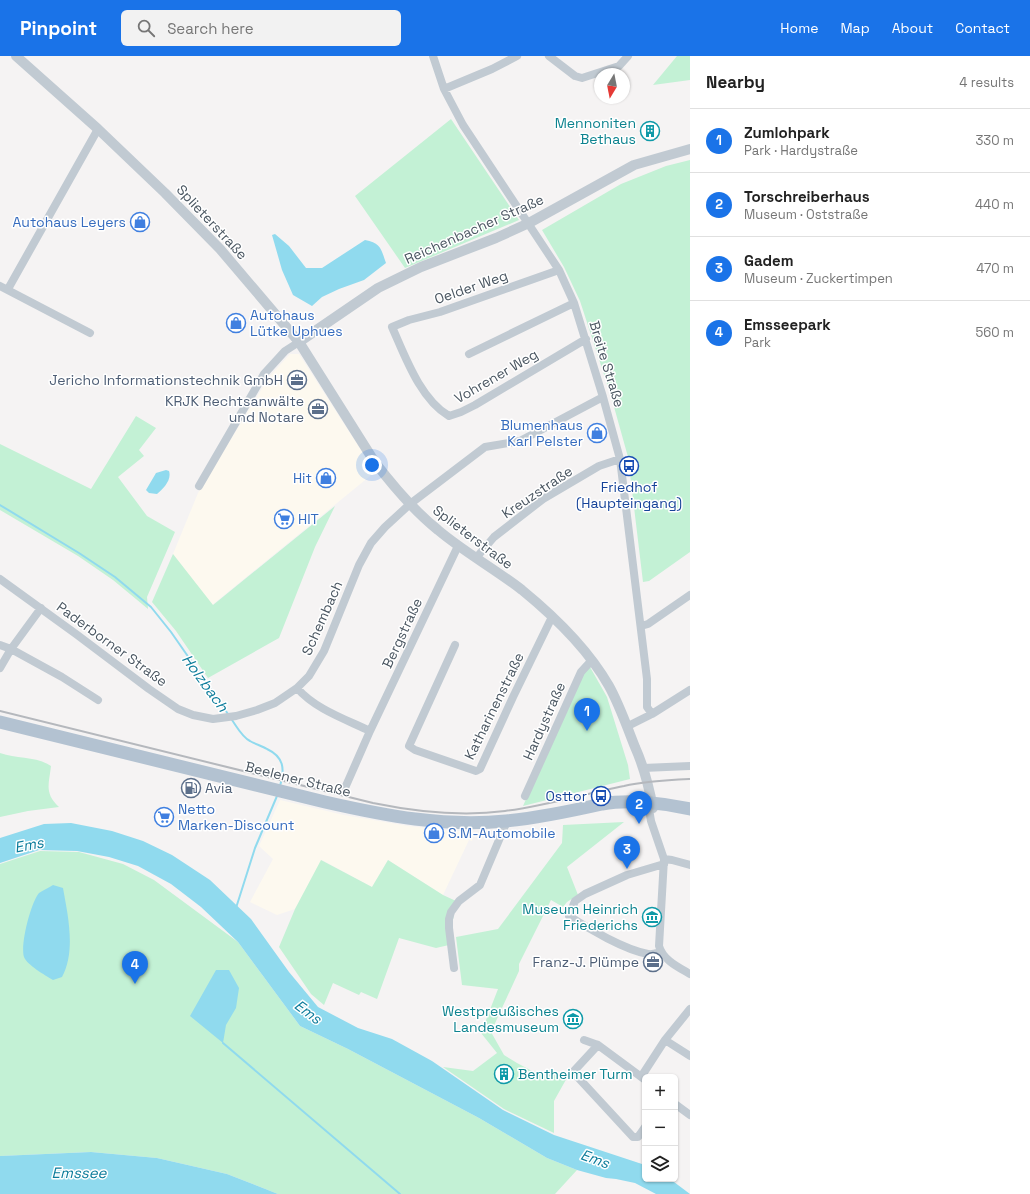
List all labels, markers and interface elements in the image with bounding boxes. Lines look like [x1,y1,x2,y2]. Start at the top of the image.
search box [121,10,401,46]
text: Pinpoint [20,16,97,41]
icon: search [135,17,157,39]
text: Search here [167,19,254,38]
text: Home [780,19,818,37]
text: Map [840,19,870,37]
text: About [892,19,933,37]
text: Contact [955,19,1010,37]
north arrow [594,68,630,104]
text: Nearby [706,71,765,93]
text: 4 results [959,74,1014,91]
place label: Mennoniten Bethaus [555,114,636,148]
building icon: Mennoniten Bethaus [639,120,661,142]
text: Zumlohpark [744,123,830,142]
text: 1 [716,132,722,149]
text: 330 m [975,132,1014,149]
text: Park · Hardystraße [744,142,858,159]
street label: Splieterstraße [173,181,251,263]
text: Torschreiberhaus [744,187,870,206]
street label: Reichenbacher Straße [402,190,546,268]
text: 2 [715,196,723,213]
text: 440 m [975,196,1014,213]
text: Museum · Oststraße [744,206,868,223]
shop icon: Autohaus Leyers [129,211,151,233]
place label: Autohaus Leyers [13,213,126,231]
text: Gadem [744,251,794,270]
text: 3 [715,260,723,277]
text: 470 m [976,260,1014,277]
street label: Oelder Weg [432,266,510,308]
text: Museum · Zuckertimpen [744,270,893,287]
place label: Autohaus Lütke Uphues [250,306,343,340]
shop icon: Autohaus Lütke Uphues [225,312,247,334]
text: Emsseepark [744,315,831,334]
street label: Breite Straße [585,319,629,409]
text: 4 [715,324,723,341]
text: 560 m [975,324,1014,341]
text: Park [744,334,771,351]
street label: Vohrener Weg [451,345,541,407]
office icon: Jericho Informationstechnik GmbH [286,369,308,391]
place label: Jericho Informationstechnik GmbH [49,371,283,389]
place label: KRJK Rechtsanwälte und Notare [165,392,304,426]
office icon: KRJK Rechtsanwälte und Notare [307,398,329,420]
place label: Blumenhaus Karl Pelster [500,416,583,450]
shop icon: Blumenhaus Karl Pelster [586,422,608,444]
your location [362,455,382,475]
bus stop icon: Friedhof (Haupteingang) [618,455,640,477]
street label: Kreuzstraße [498,462,576,522]
shop icon: Hit [315,467,337,489]
place label: Hit [293,469,312,487]
place label: Friedhof (Haupteingang) [576,478,682,512]
street label: Splieterstraße [429,501,517,573]
supermarket icon: HIT [273,508,295,530]
place label: HIT [298,510,319,528]
street label: Schembach [298,578,346,658]
street label: Bergstraße [378,595,426,671]
street label: Paderborner Straße [53,598,171,690]
street label: Katharinenstraße [460,649,528,763]
water label: Holzbach [178,650,233,716]
street label: Hardystraße [519,679,569,763]
pin: 1 [574,698,600,731]
street label: Beelener Straße [243,757,353,801]
fuel station icon: Avia [180,777,202,799]
place label: Avia [205,779,233,797]
bus stop icon: Osttor [590,785,612,807]
place label: Osttor [545,787,587,805]
pin: 2 [626,791,652,824]
place label: Netto Marken-Discount [178,800,294,834]
supermarket icon: Netto Marken-Discount [153,806,175,828]
shop icon: S.M-Automobile [423,822,445,844]
place label: S.M-Automobile [448,824,556,842]
water label: Ems [13,832,46,857]
pin: 3 [614,836,640,869]
place label: Museum Heinrich Friederichs [522,900,638,934]
museum icon: Museum Heinrich Friederichs [641,906,663,928]
pin: 4 [122,951,148,984]
office icon: Franz-J. Plümpe [642,951,664,973]
place label: Franz-J. Plümpe [533,953,639,971]
water label: Ems [291,995,327,1029]
place label: Westpreußisches Landesmuseum [442,1002,559,1036]
museum icon: Westpreußisches Landesmuseum [562,1008,584,1030]
building icon: Bentheimer Turm [493,1063,515,1085]
place label: Bentheimer Turm [518,1065,633,1083]
map controls [642,1074,678,1182]
button: + [642,1074,678,1110]
button: − [642,1110,678,1146]
water label: Ems [578,1145,613,1173]
button: layers [642,1146,678,1182]
water label: Emssee [52,1163,108,1182]

